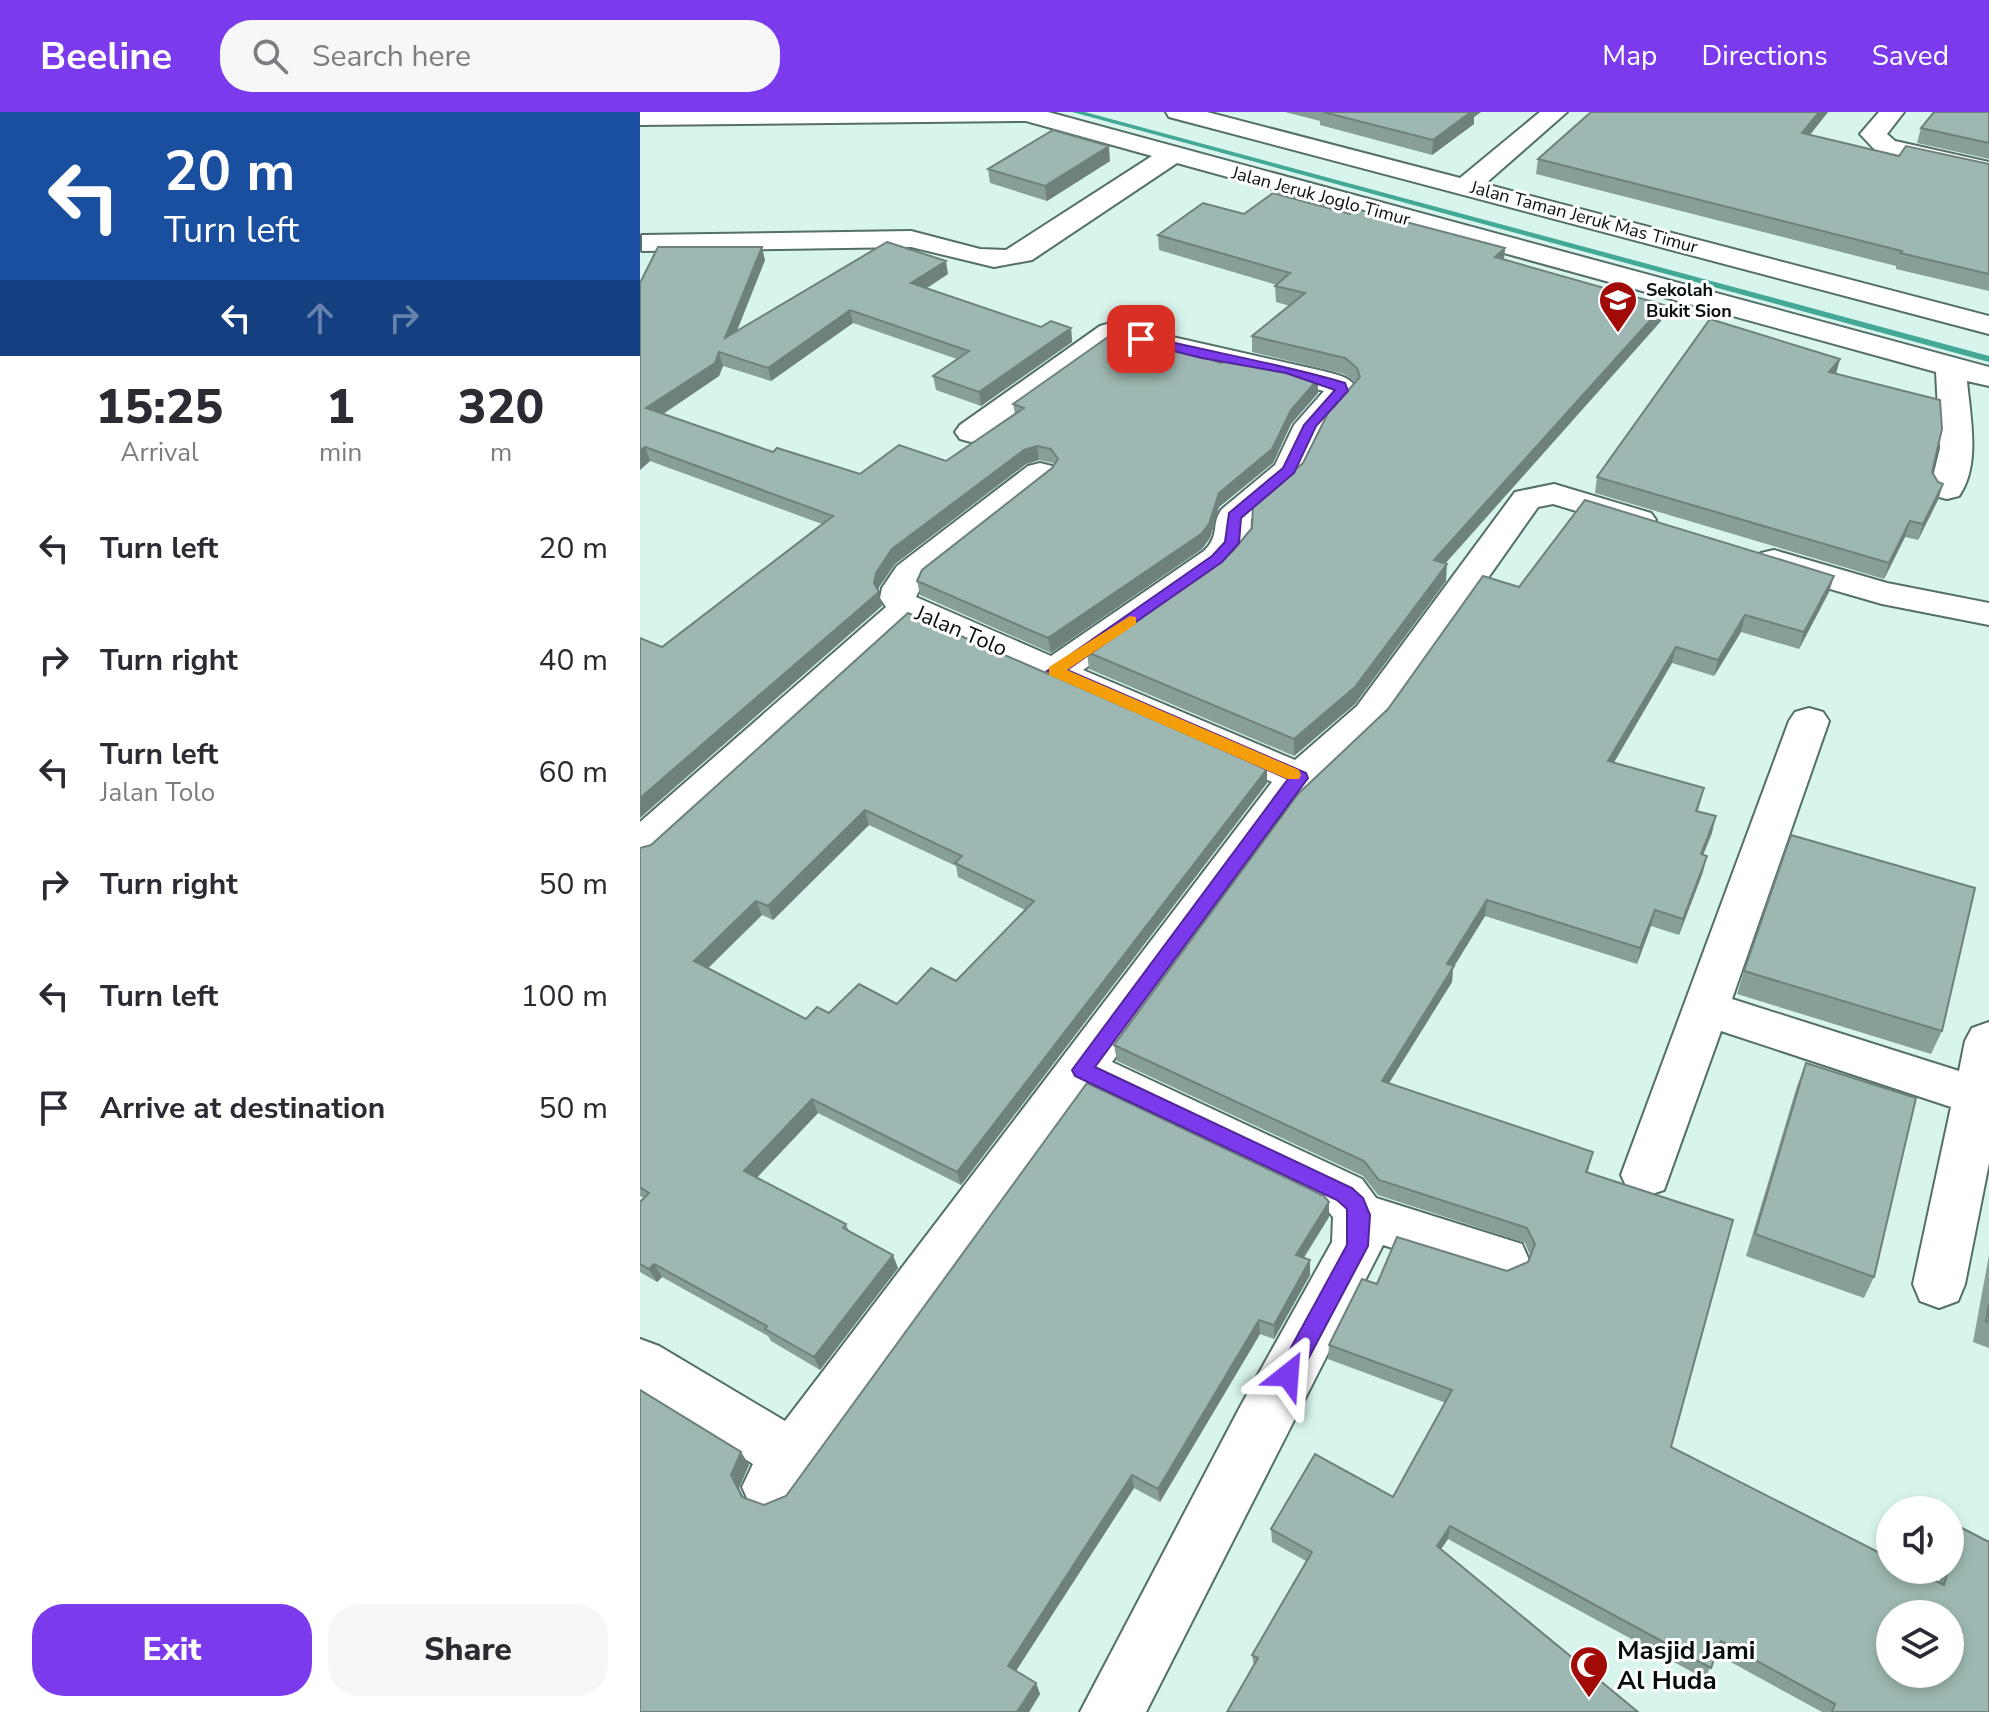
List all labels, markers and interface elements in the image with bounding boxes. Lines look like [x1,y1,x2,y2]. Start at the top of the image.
search box [220,20,780,92]
text: Beeline [40,31,172,82]
icon: search [248,34,292,78]
text: Search here [312,36,471,77]
text: Map [1602,37,1657,75]
text: Directions [1701,37,1828,75]
text: Saved [1872,37,1949,75]
text: 20 m [164,133,295,210]
icon: left [32,144,136,248]
street label: Jalan Jeruk Joglo Timur [1228,160,1413,232]
street label: Jalan Taman Jeruk Mas Timur [1467,175,1701,259]
text: Turn left [164,206,299,255]
place label: Sekolah Bukit Sion [1646,278,1732,323]
school or university icon: Sekolah Bukit Sion [1597,279,1639,334]
icon: left [214,296,258,340]
icon: ahead [298,296,342,340]
icon: right [382,296,426,340]
pin [1107,305,1175,373]
icon: arrive [1119,317,1163,361]
text: 15:25 [96,374,223,440]
text: 1 [326,374,355,440]
text: 320 [458,374,544,440]
text: Arrival [120,435,199,470]
text: min [319,435,362,470]
text: m [490,435,512,470]
icon: left [32,526,76,570]
text: Turn left [100,528,218,569]
text: 20 m [539,528,608,569]
street label: Jalan Tolo [909,598,1012,664]
icon: right [32,638,76,682]
text: Turn right [100,640,238,681]
text: 40 m [539,640,608,681]
text: Turn left [100,734,218,775]
icon: left [32,750,76,794]
text: 60 m [539,752,608,793]
text: Jalan Tolo [100,775,215,810]
icon: right [32,862,76,906]
text: Turn right [100,864,238,905]
text: 50 m [539,864,608,905]
icon: left [32,974,76,1018]
text: Turn left [100,976,218,1017]
text: 100 m [521,976,608,1017]
icon: arrive [32,1086,76,1130]
text: Arrive at destination [100,1088,385,1129]
text: 50 m [539,1088,608,1129]
position arrow [1246,1333,1330,1417]
map controls [1876,1496,1964,1688]
button: sound [1876,1496,1964,1584]
button: layers [1876,1600,1964,1688]
button: Exit [32,1604,312,1696]
button: Share [328,1604,608,1696]
place label: Masjid Jami Al Huda [1617,1633,1755,1698]
mosque icon: Masjid Jami Al Huda [1568,1644,1610,1699]

